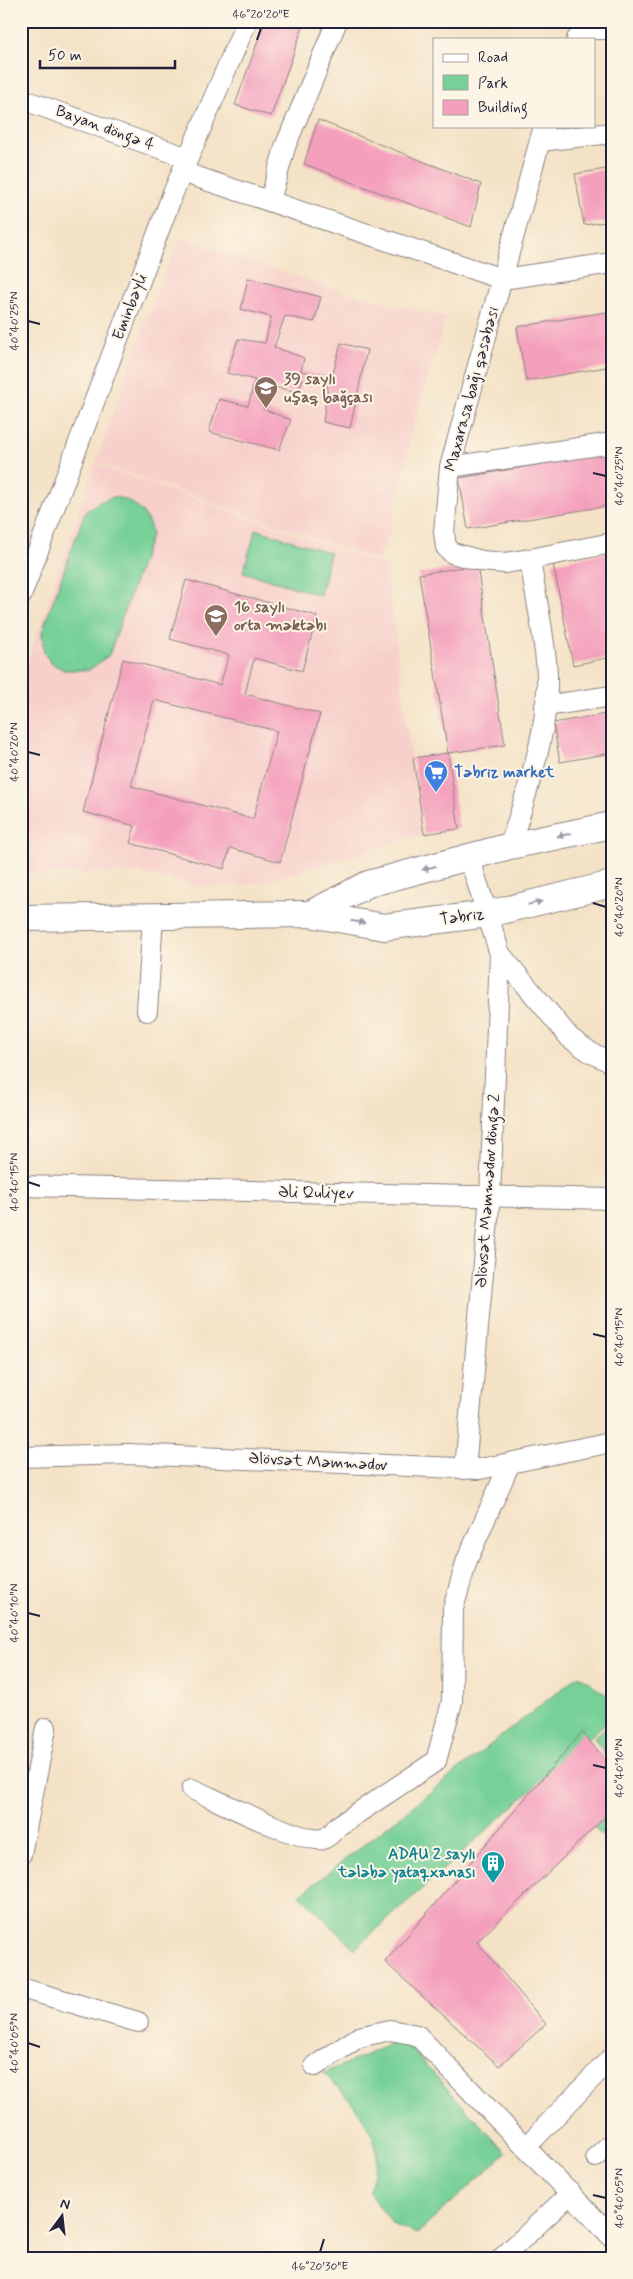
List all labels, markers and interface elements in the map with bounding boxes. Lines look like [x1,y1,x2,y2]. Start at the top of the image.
text: 46°20'20"E [232,7,290,23]
scale bar [40,38,175,70]
legend [433,38,596,128]
text: 50 m [48,46,82,66]
text: Road [478,48,508,68]
text: Park [478,74,508,94]
text: Building [478,98,528,119]
street label: Bayan döngə 4 [52,100,157,157]
street label: Eminbəyli [108,271,152,343]
text: 40°40'25"N [7,292,23,350]
street label: Maxarasa bağı qəsəbəsi [440,304,504,474]
place label: 39 saylı uşaq bağçası [284,369,373,409]
school or university icon: 39 saylı uşaq bağçası [253,375,279,409]
text: 40°40'25"N [612,447,628,505]
place label: 16 saylı orta məktəbı [234,597,327,636]
school or university icon: 16 saylı orta məktəbı [203,603,229,637]
text: 40°40'20"N [7,722,23,782]
supermarket icon: Təbriz market [423,759,449,793]
place label: Təbriz market [454,762,555,783]
one-way arrow [556,831,572,839]
one-way arrow [422,864,437,872]
text: 40°40'20"N [612,877,628,937]
one-way arrow [528,899,543,907]
street label: Təbriz [438,903,486,931]
one-way arrow [351,919,367,927]
street label: Əlövsət Məmmədov döngə 2 [471,1093,506,1289]
text: 40°40'15"N [7,1153,23,1211]
street label: Əli Quliyev [278,1182,354,1204]
text: 40°40'15"N [612,1308,628,1366]
street label: Əlövsət Məmmədov [248,1448,388,1476]
text: 40°40'10"N [7,1584,23,1642]
text: 40°40'10"N [612,1739,628,1797]
place label: ADAU 2 saylı tələbə yataqxanası [337,1844,476,1883]
building icon: ADAU 2 saylı tələbə yataqxanası [480,1850,506,1884]
text: 40°40'05"N [7,2013,23,2073]
text: 40°40'05"N [612,2168,628,2228]
north arrow [38,2192,88,2242]
text: N [58,2195,72,2214]
text: 46°20'30"E [292,2259,348,2275]

